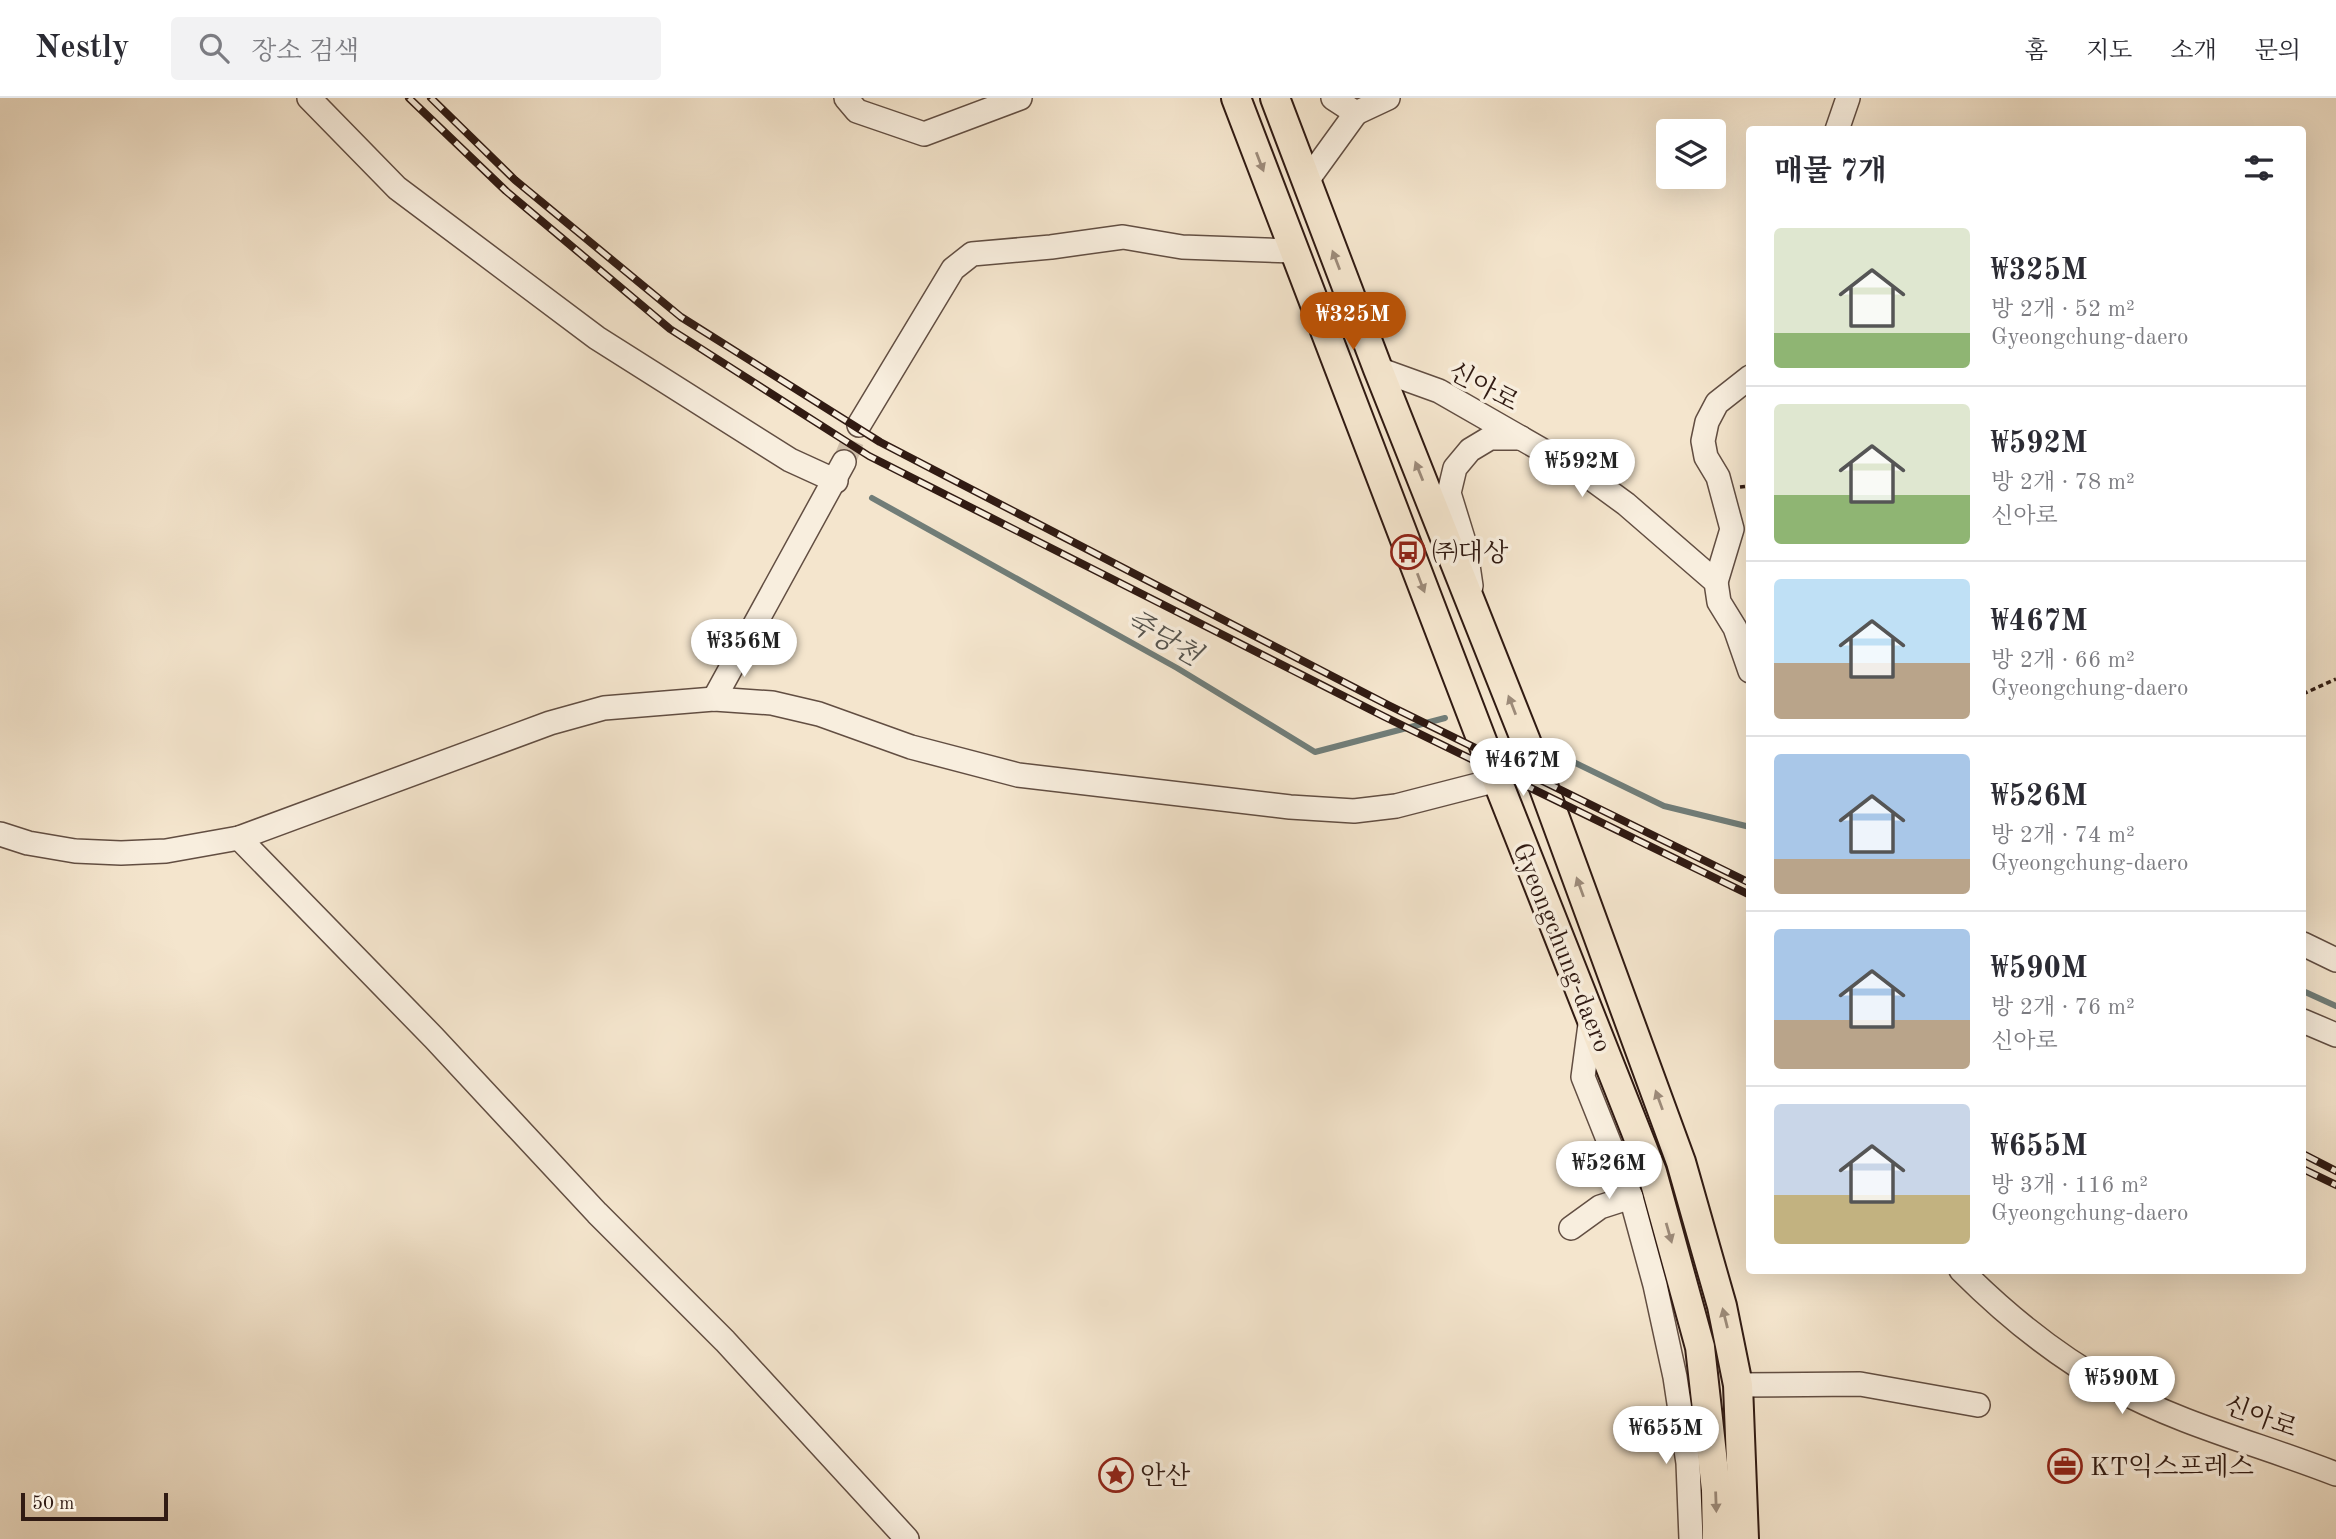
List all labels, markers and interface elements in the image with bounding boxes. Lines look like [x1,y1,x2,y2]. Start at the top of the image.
search box [171,17,661,80]
icon: search [195,29,233,67]
text: Nestly [35,32,129,65]
text: 장소 검색 [251,39,359,65]
text: 홈 [2025,40,2048,64]
text: 지도 [2086,40,2132,64]
text: 소개 [2170,40,2217,64]
text: 문의 [2255,40,2301,64]
map controls [1656,119,1726,189]
button: layers [1656,119,1726,189]
icon: filters [2240,149,2278,187]
one-way arrow [1255,151,1266,172]
text: 매물 7개 [1774,157,1887,187]
one-way arrow [1330,249,1341,270]
icon: home [1830,256,1914,340]
text: ₩325M [1991,256,2088,286]
pin: ₩325M [1304,292,1402,352]
text: 방 2개 · 52 m² [1991,298,2135,321]
text: ₩325M [1316,303,1390,326]
text: Gyeongchung-daero [1991,326,2188,349]
street label: 신아로 [1444,357,1523,417]
text: ₩592M [1991,429,2088,459]
icon: home [1830,432,1914,516]
pin: ₩592M [1533,440,1631,499]
text: ₩592M [1545,450,1619,473]
one-way arrow [1414,461,1425,482]
text: 방 2개 · 78 m² [1991,471,2135,494]
text: 신아로 [1991,505,2058,528]
bus stop icon: ㈜대상 [1389,533,1427,571]
place label: ㈜대상 [1432,539,1509,567]
one-way arrow [1416,572,1427,593]
water label: 죽당천 [1120,605,1208,673]
icon: home [1830,607,1914,691]
text: ₩467M [1991,607,2088,637]
pin: ₩356M [695,620,793,679]
text: ₩356M [707,630,781,653]
text: 방 2개 · 66 m² [1991,649,2135,672]
text: Gyeongchung-daero [1991,677,2188,700]
one-way arrow [1506,695,1517,716]
pin: ₩467M [1474,738,1572,798]
text: ₩467M [1486,749,1560,772]
icon: home [1830,782,1914,866]
text: ₩526M [1991,782,2088,812]
text: 방 2개 · 74 m² [1991,824,2135,847]
street label: Gyeongchung-daero [1507,839,1615,1056]
text: Gyeongchung-daero [1991,852,2188,875]
one-way arrow [1574,876,1585,897]
text: ₩590M [1991,954,2088,984]
icon: home [1830,957,1914,1041]
text: 방 2개 · 76 m² [1991,996,2135,1019]
text: 신아로 [1991,1030,2058,1053]
one-way arrow [1653,1089,1664,1110]
icon: home [1830,1132,1914,1216]
text: ₩655M [1991,1132,2088,1162]
pin: ₩526M [1560,1142,1658,1201]
text: ₩526M [1572,1152,1646,1175]
text: 방 3개 · 116 m² [1991,1174,2148,1197]
text: Gyeongchung-daero [1991,1202,2188,1225]
one-way arrow [1664,1222,1675,1244]
one-way arrow [1719,1307,1730,1329]
pin: ₩590M [2073,1356,2171,1416]
text: ₩590M [2085,1367,2159,1390]
street label: 신아로 [2220,1391,2301,1443]
pin: ₩655M [1617,1406,1715,1466]
text: ₩655M [1629,1417,1703,1440]
office icon: KT익스프레스 [2046,1447,2084,1485]
place label: KT익스프레스 [2090,1453,2254,1481]
place icon: 안산 [1097,1456,1135,1494]
place label: 안산 [1140,1462,1191,1490]
scale bar [21,1490,168,1522]
one-way arrow [1711,1491,1722,1513]
text: 50 m [32,1495,74,1514]

